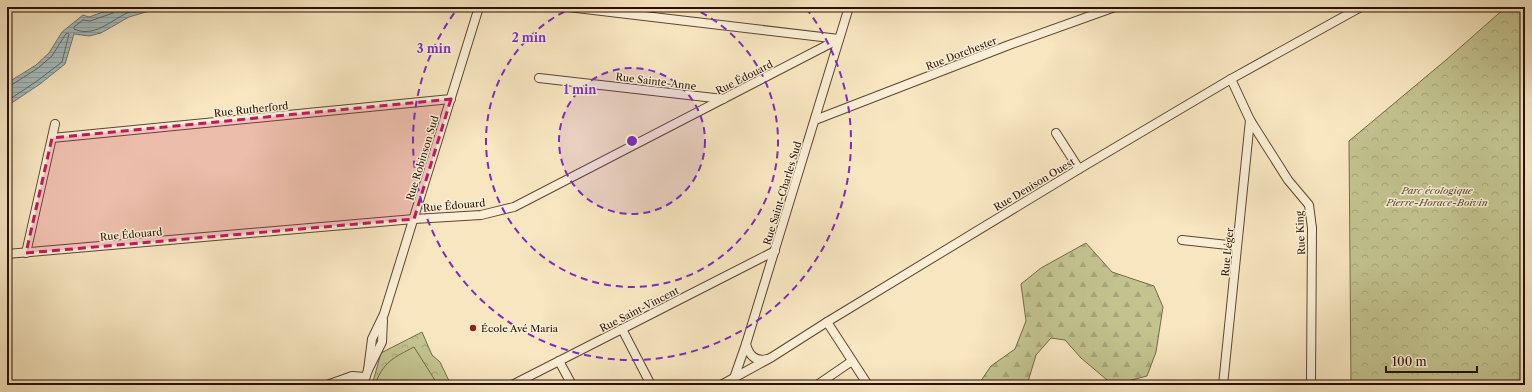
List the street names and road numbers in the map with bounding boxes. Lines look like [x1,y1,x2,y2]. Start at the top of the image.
street label: Rue Dorchester [924,34,999,73]
street label: Rue Édouard [713,57,775,97]
street label: Rue Sainte-Anne [615,70,697,93]
street label: Rue Rutherford [213,99,289,120]
street label: Rue Robinson Sud [403,114,442,202]
street label: Rue Saint-Charles Sud [761,140,804,247]
street label: Rue Denison Ouest [991,155,1077,214]
street label: Rue Édouard [422,196,486,215]
street label: Rue King [1293,210,1308,255]
street label: Rue Édouard [99,225,163,244]
street label: Rue Léger [1218,226,1237,277]
street label: Rue Saint-Vincent [598,284,681,335]

